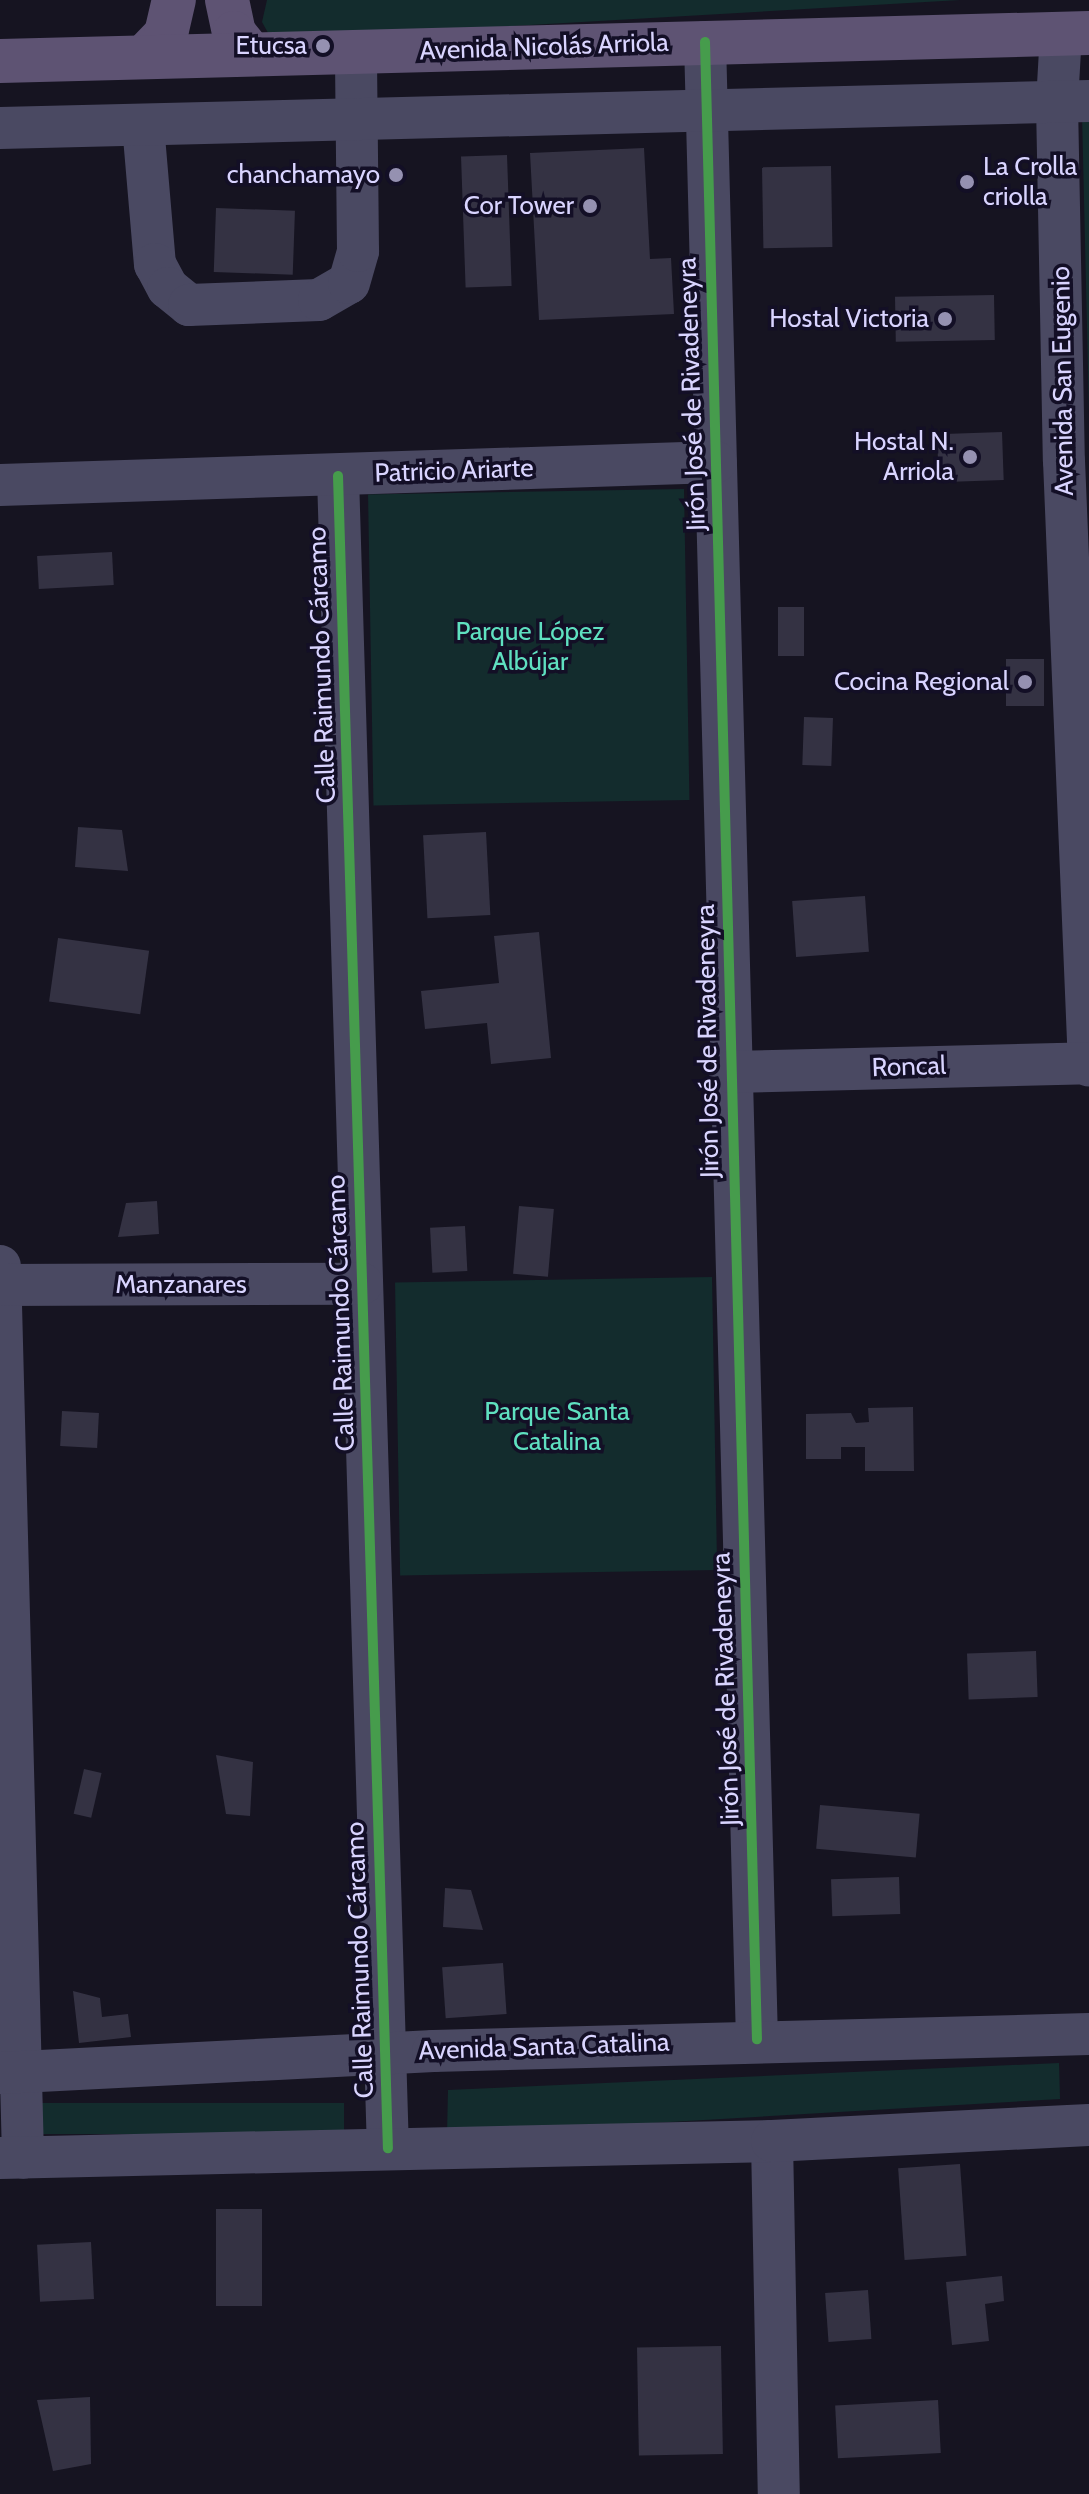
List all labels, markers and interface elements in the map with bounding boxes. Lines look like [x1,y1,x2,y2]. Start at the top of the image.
street label: Avenida Nicolás Arriola [419,27,669,67]
place label: Etucsa [236,30,307,62]
marker: Etucsa [314,37,332,55]
place label: La Crolla criolla [983,151,1077,212]
place label: chanchamayo [227,159,380,191]
marker: chanchamayo [387,166,405,184]
marker: La Crolla criolla [958,173,976,191]
place label: Cor Tower [464,190,574,222]
marker: Cor Tower [581,197,599,215]
street label: Jirón José de Rivadeneyra [672,257,712,531]
street label: Avenida San Eugenio [1045,266,1081,496]
place label: Hostal Victoria [769,303,929,335]
marker: Hostal Victoria [936,310,954,328]
place label: Hostal N. Arriola [854,426,954,488]
marker: Hostal N. Arriola [961,448,979,466]
street label: Patricio Ariarte [374,453,534,489]
street label: Calle Raimundo Cárcamo [302,526,342,804]
park label: Parque López Albújar [455,616,605,678]
place label: Cocina Regional [834,666,1009,698]
marker: Cocina Regional [1016,673,1034,691]
street label: Jirón José de Rivadeneyra [690,904,726,1178]
street label: Roncal [871,1050,947,1084]
street label: Calle Raimundo Cárcamo [321,1174,361,1452]
street label: Manzanares [115,1269,247,1301]
park label: Parque Santa Catalina [484,1396,630,1458]
street label: Jirón José de Rivadeneyra [706,1552,746,1826]
street label: Calle Raimundo Cárcamo [340,1821,380,2099]
street label: Avenida Santa Catalina [418,2027,670,2067]

